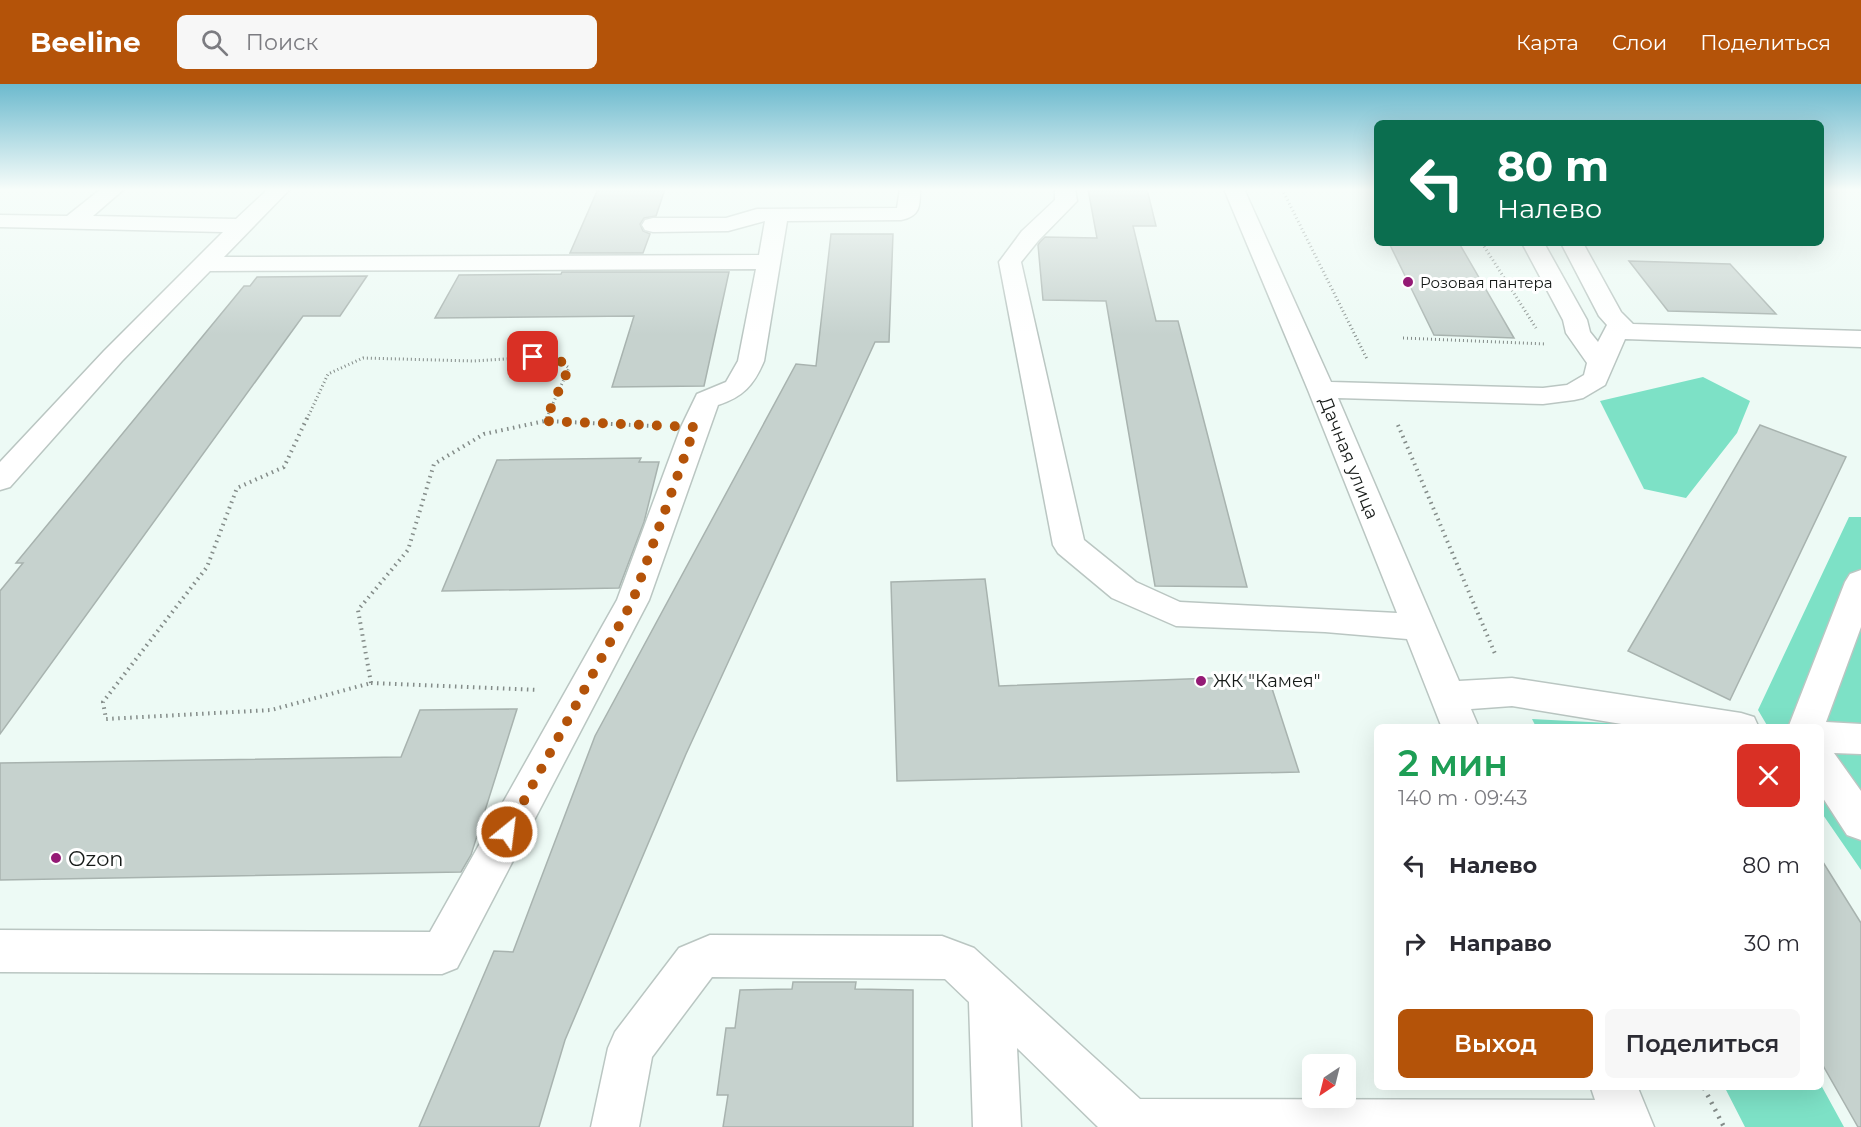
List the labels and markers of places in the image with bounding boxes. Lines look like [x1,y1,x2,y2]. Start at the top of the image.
place label: Розовая пантера [1420,273,1552,292]
marker: Розовая пантера [1401,275,1415,289]
pin [507,331,558,382]
place label: ЖК "Камея" [1213,670,1320,692]
marker: ЖК "Камея" [1194,674,1208,688]
place label: Ozon [68,846,124,871]
marker: Ozon [49,851,63,865]

